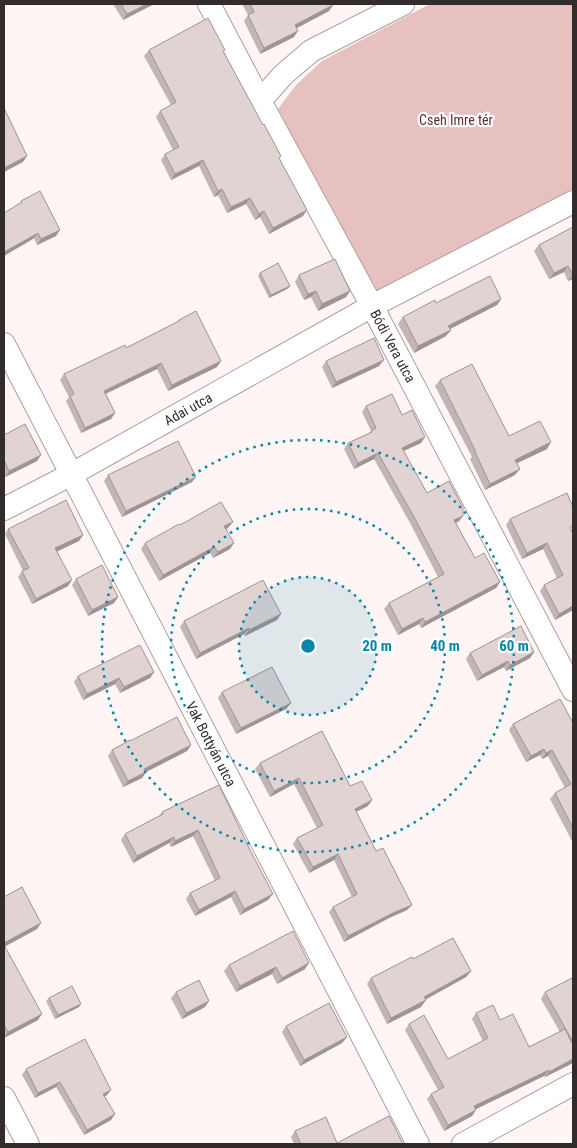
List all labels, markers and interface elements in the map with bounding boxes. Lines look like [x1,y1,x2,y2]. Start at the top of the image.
park label: Cseh Imre tér [419,112,493,128]
street label: Bódi Vera utca [367,307,419,385]
street label: Adai utca [161,389,215,429]
centre of rings [299,637,317,655]
text: 20 m [362,637,392,655]
text: 40 m [430,637,460,655]
text: 60 m [499,637,529,655]
street label: Vak Bottyán utca [183,699,239,789]

